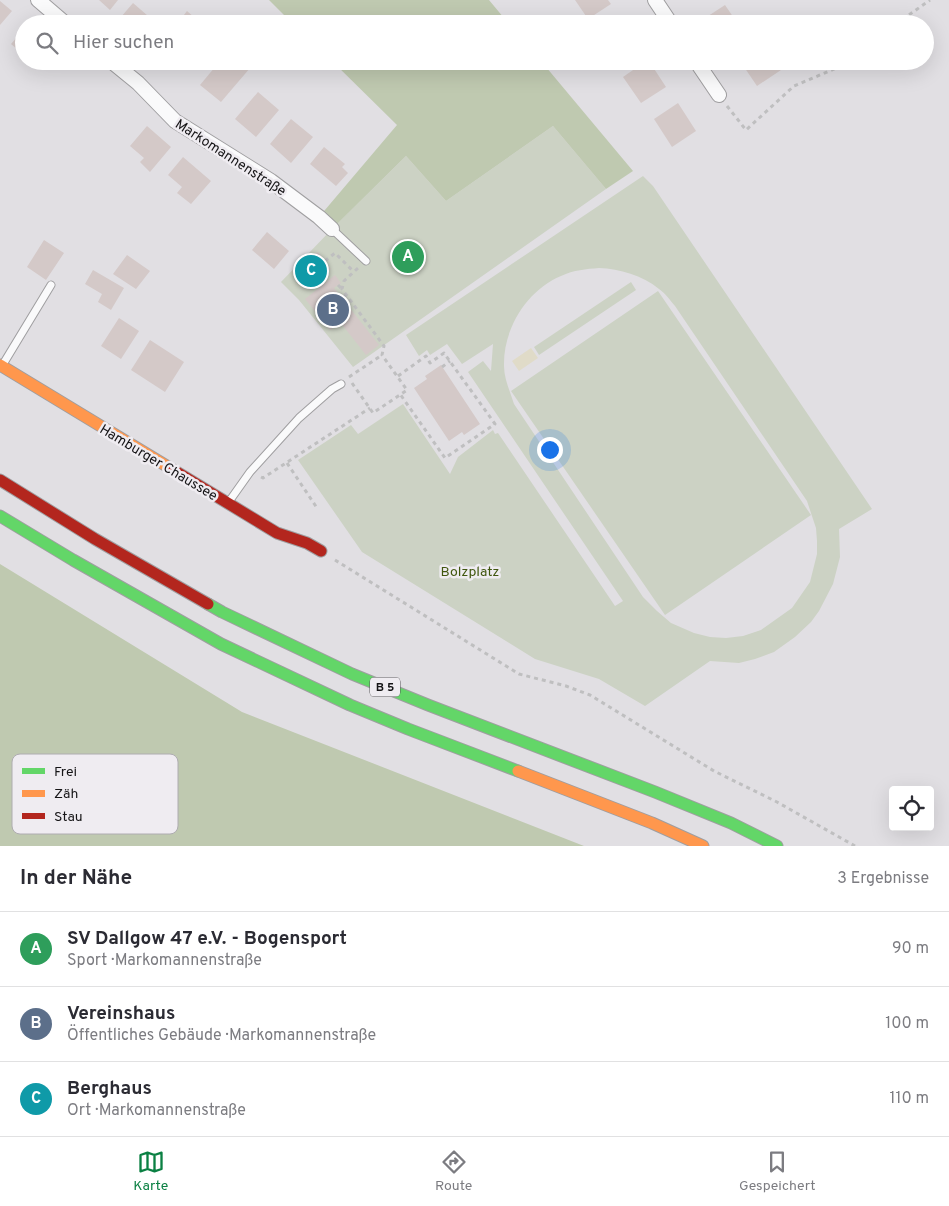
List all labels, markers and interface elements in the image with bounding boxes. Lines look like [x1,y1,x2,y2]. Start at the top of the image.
search box [15,15,934,70]
icon: search [33,29,61,57]
text: Hier suchen [73,31,174,55]
street label: Markomannenstraße [172,116,289,200]
pin: A [392,238,424,276]
pin: C [295,252,327,290]
pin: B [317,291,349,329]
street label: Hamburger Chaussee [96,421,220,505]
your location [537,437,563,463]
park label: Bolzplatz [441,564,499,581]
road number: B 5 [370,678,400,696]
legend [12,754,178,834]
text: Frei [54,764,77,781]
text: Zäh [54,786,78,803]
map controls [889,786,934,831]
button: locate [889,786,934,831]
text: Stau [54,809,83,826]
text: In der Nähe [20,865,132,892]
text: 3 Ergebnisse [837,869,929,889]
text: SV Dallgow 47 e.V. - Bogensport [67,927,347,951]
text: A [30,939,42,959]
text: 90 m [892,939,929,959]
text: Sport · Markomannenstraße [67,951,262,971]
text: Vereinshaus [67,1002,175,1026]
text: B [30,1014,42,1034]
text: 100 m [885,1014,929,1034]
text: Öffentliches Gebäude · Markomannenstraße [67,1026,376,1046]
text: Berghaus [67,1077,152,1101]
text: C [31,1089,41,1109]
text: 110 m [889,1089,929,1109]
text: Ort · Markomannenstraße [67,1101,246,1121]
tab: Karte [133,1148,168,1195]
tab: Route [435,1148,472,1195]
tab: Gespeichert [739,1148,816,1195]

